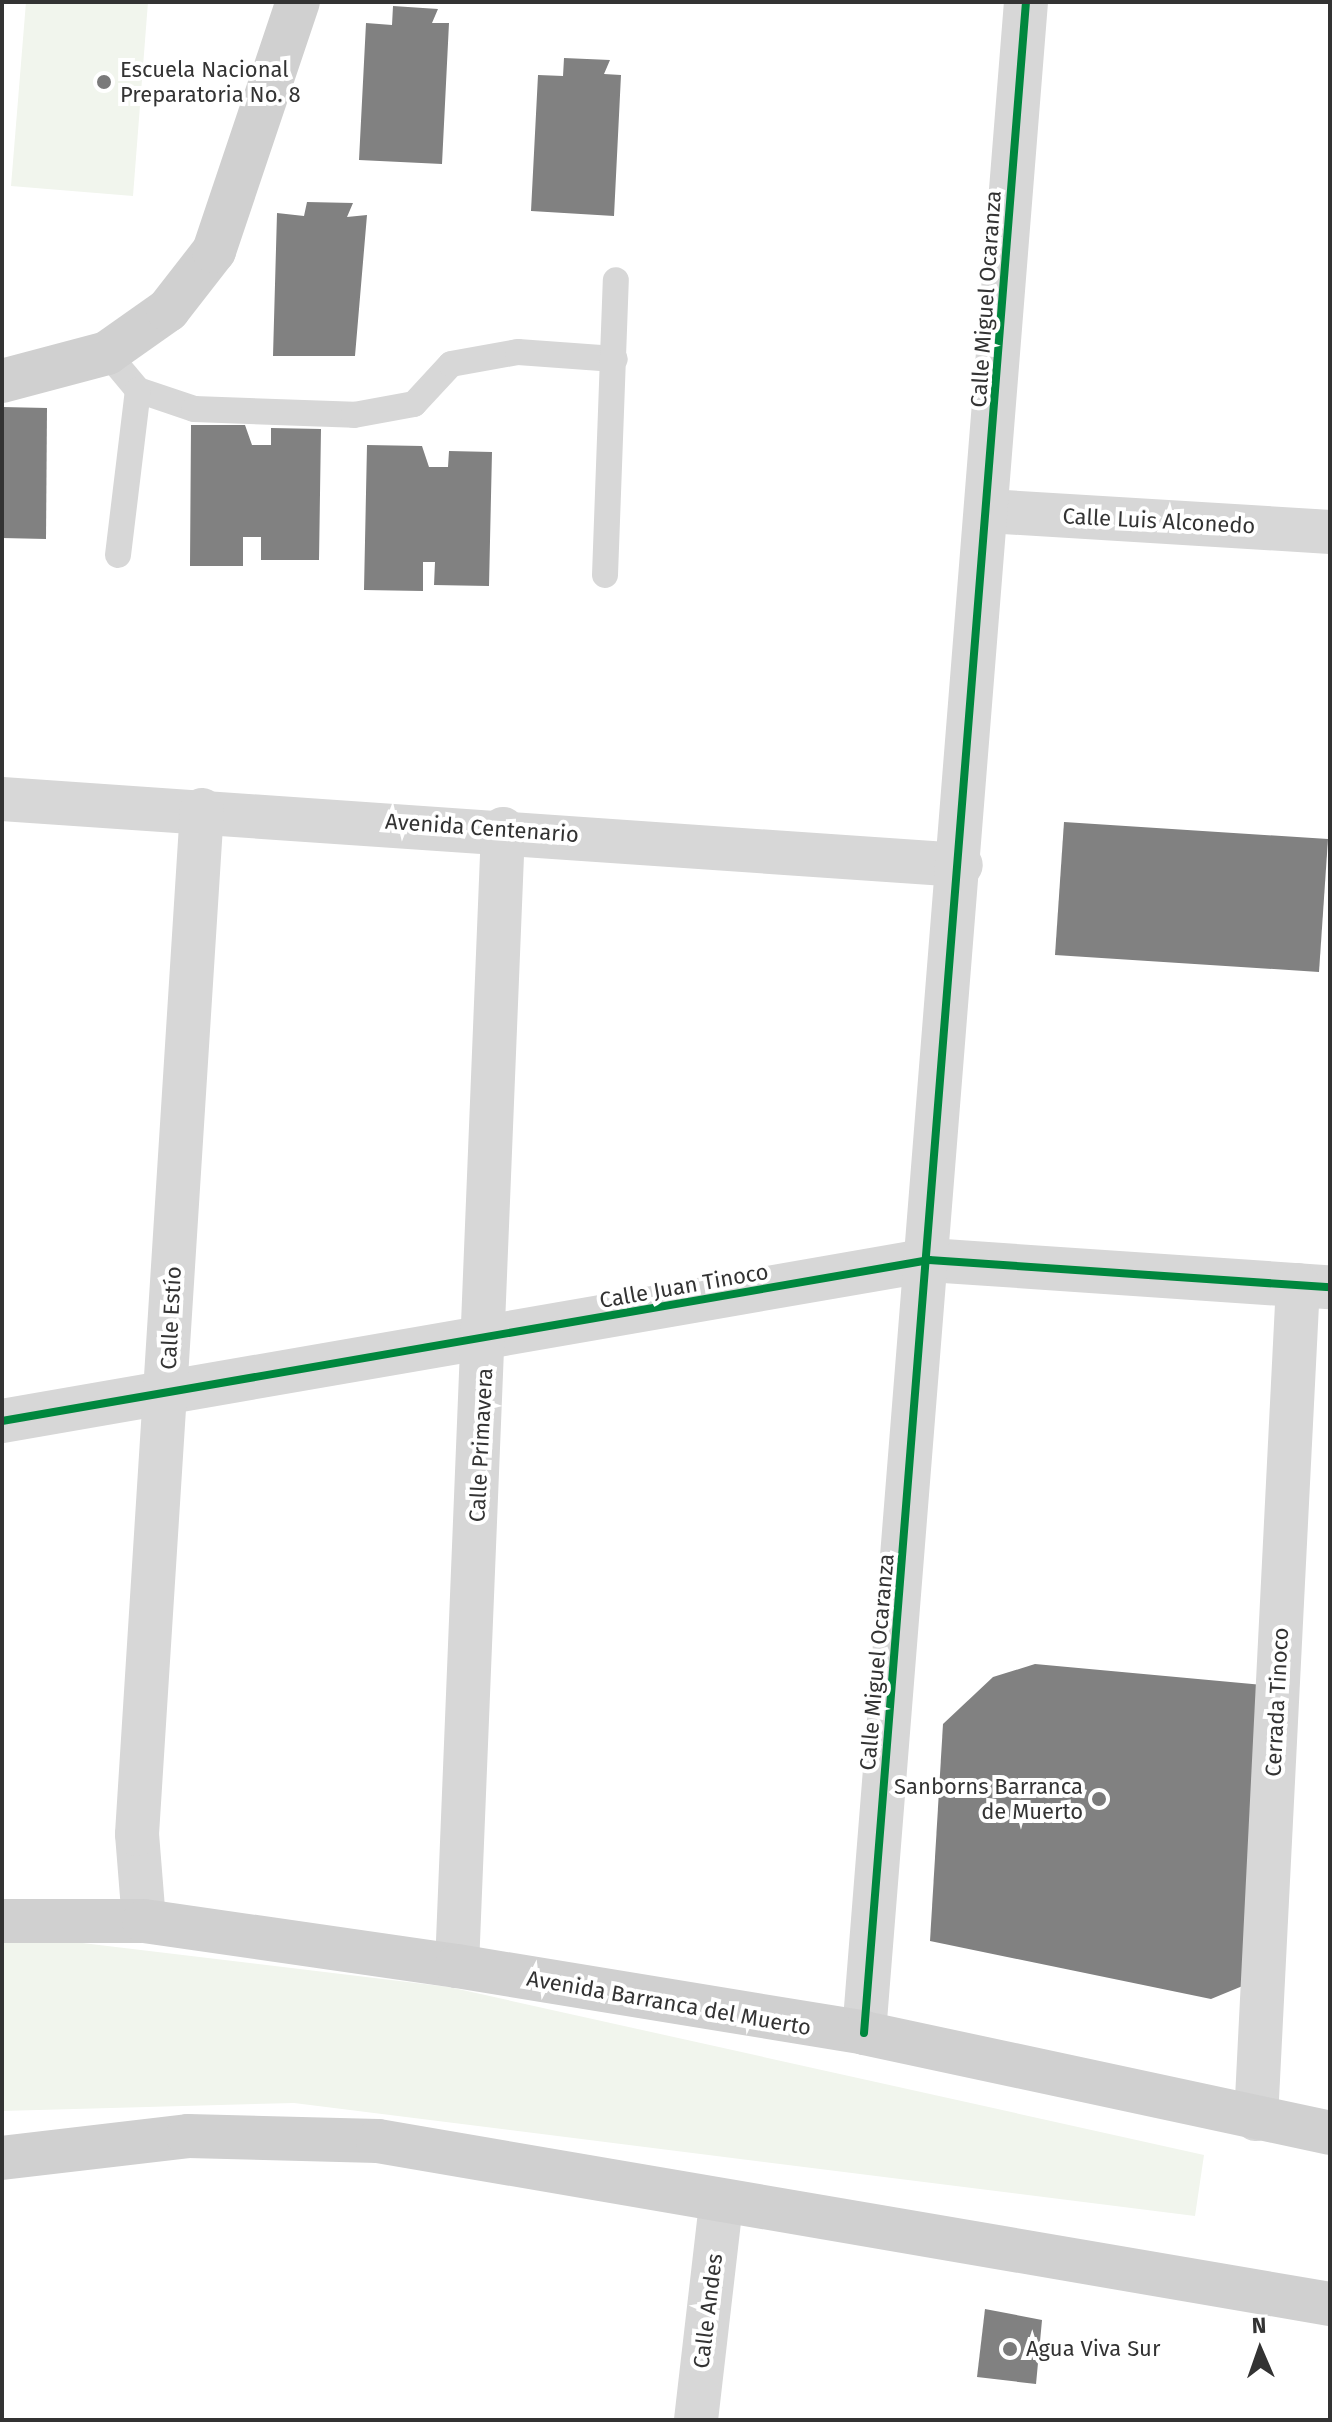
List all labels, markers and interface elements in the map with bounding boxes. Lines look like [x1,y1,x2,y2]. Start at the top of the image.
place label: Escuela Nacional Preparatoria No. 8 [120,56,301,108]
marker: Escuela Nacional Preparatoria No. 8 [95,73,113,91]
street label: Calle Miguel Ocaranza [965,190,1007,408]
street label: Calle Luis Alconedo [1062,503,1256,539]
street label: Avenida Centenario [384,808,580,848]
street label: Calle Juan Tinoco [598,1258,770,1314]
street label: Calle Estío [155,1266,187,1370]
street label: Calle Primavera [464,1367,498,1523]
street label: Calle Miguel Ocaranza [854,1553,900,1771]
street label: Cerrada Tinoco [1260,1627,1294,1777]
place label: Sanborns Barranca de Muerto [894,1773,1083,1824]
marker: Sanborns Barranca de Muerto [1090,1790,1108,1808]
street label: Avenida Barranca del Muerto [525,1965,813,2041]
street label: Calle Andes [688,2252,728,2370]
north arrow [1220,2310,1300,2390]
text: N [1251,2312,1267,2339]
place label: Agua Viva Sur [1026,2336,1160,2362]
marker: Agua Viva Sur [1001,2340,1019,2358]

